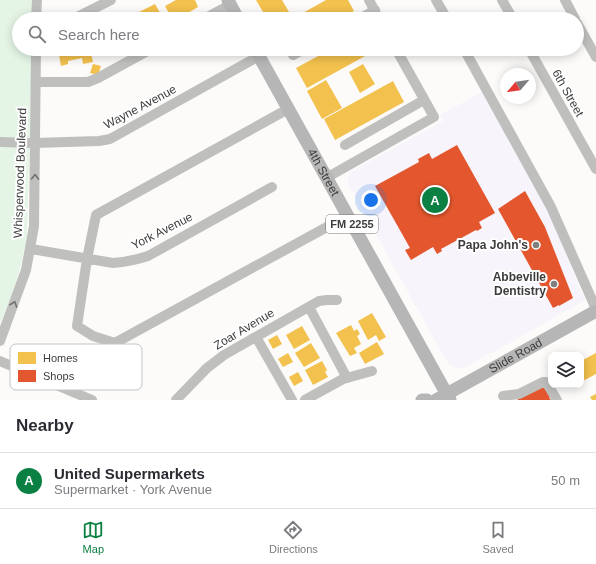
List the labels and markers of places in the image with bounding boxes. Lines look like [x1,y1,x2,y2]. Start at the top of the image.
pin: A [422,185,448,215]
place label: Papa John's [458,238,528,252]
marker: Papa John's [531,240,541,250]
place label: Abbeville Dentistry [493,270,546,298]
marker: Abbeville Dentistry [549,279,559,289]

